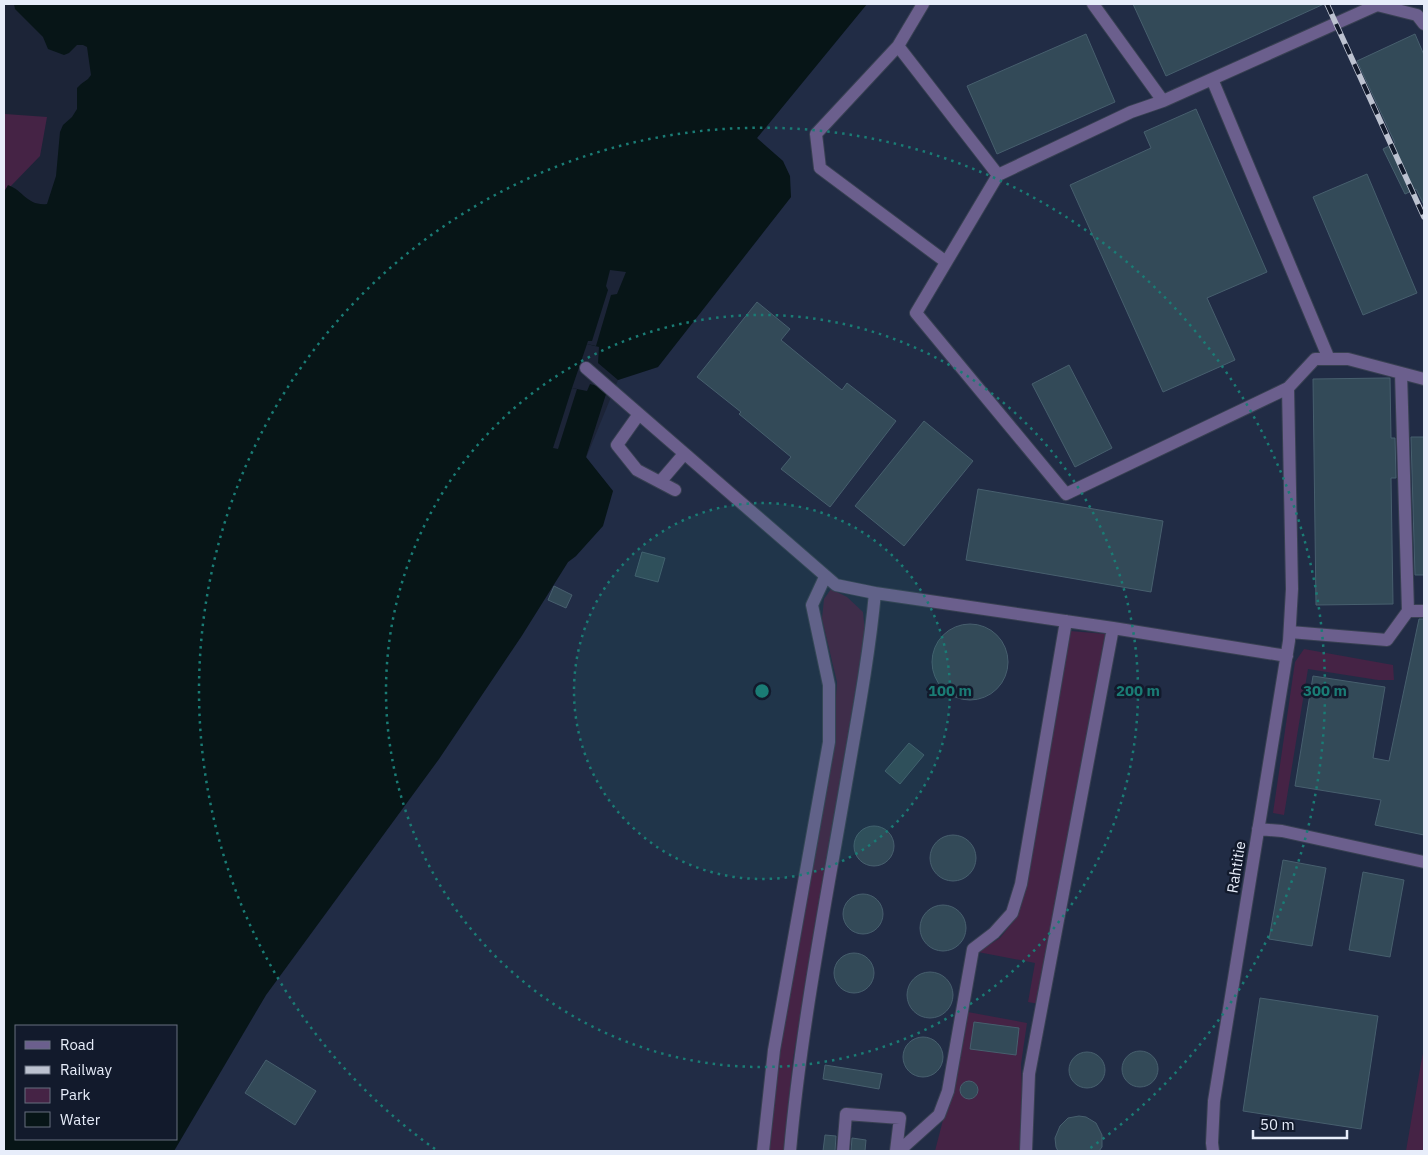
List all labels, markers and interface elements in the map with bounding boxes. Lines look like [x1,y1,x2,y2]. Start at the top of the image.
text: 100 m [928,681,972,700]
text: 200 m [1116,681,1160,700]
text: 300 m [1303,681,1347,700]
centre of rings [753,682,771,700]
street label: Rahtitie [1223,840,1249,894]
legend [15,1025,178,1140]
text: Road [60,1035,95,1054]
text: Railway [60,1060,113,1079]
text: Park [60,1085,90,1104]
scale bar [1253,1108,1347,1140]
text: Water [60,1110,101,1129]
text: 50 m [1260,1115,1295,1134]

